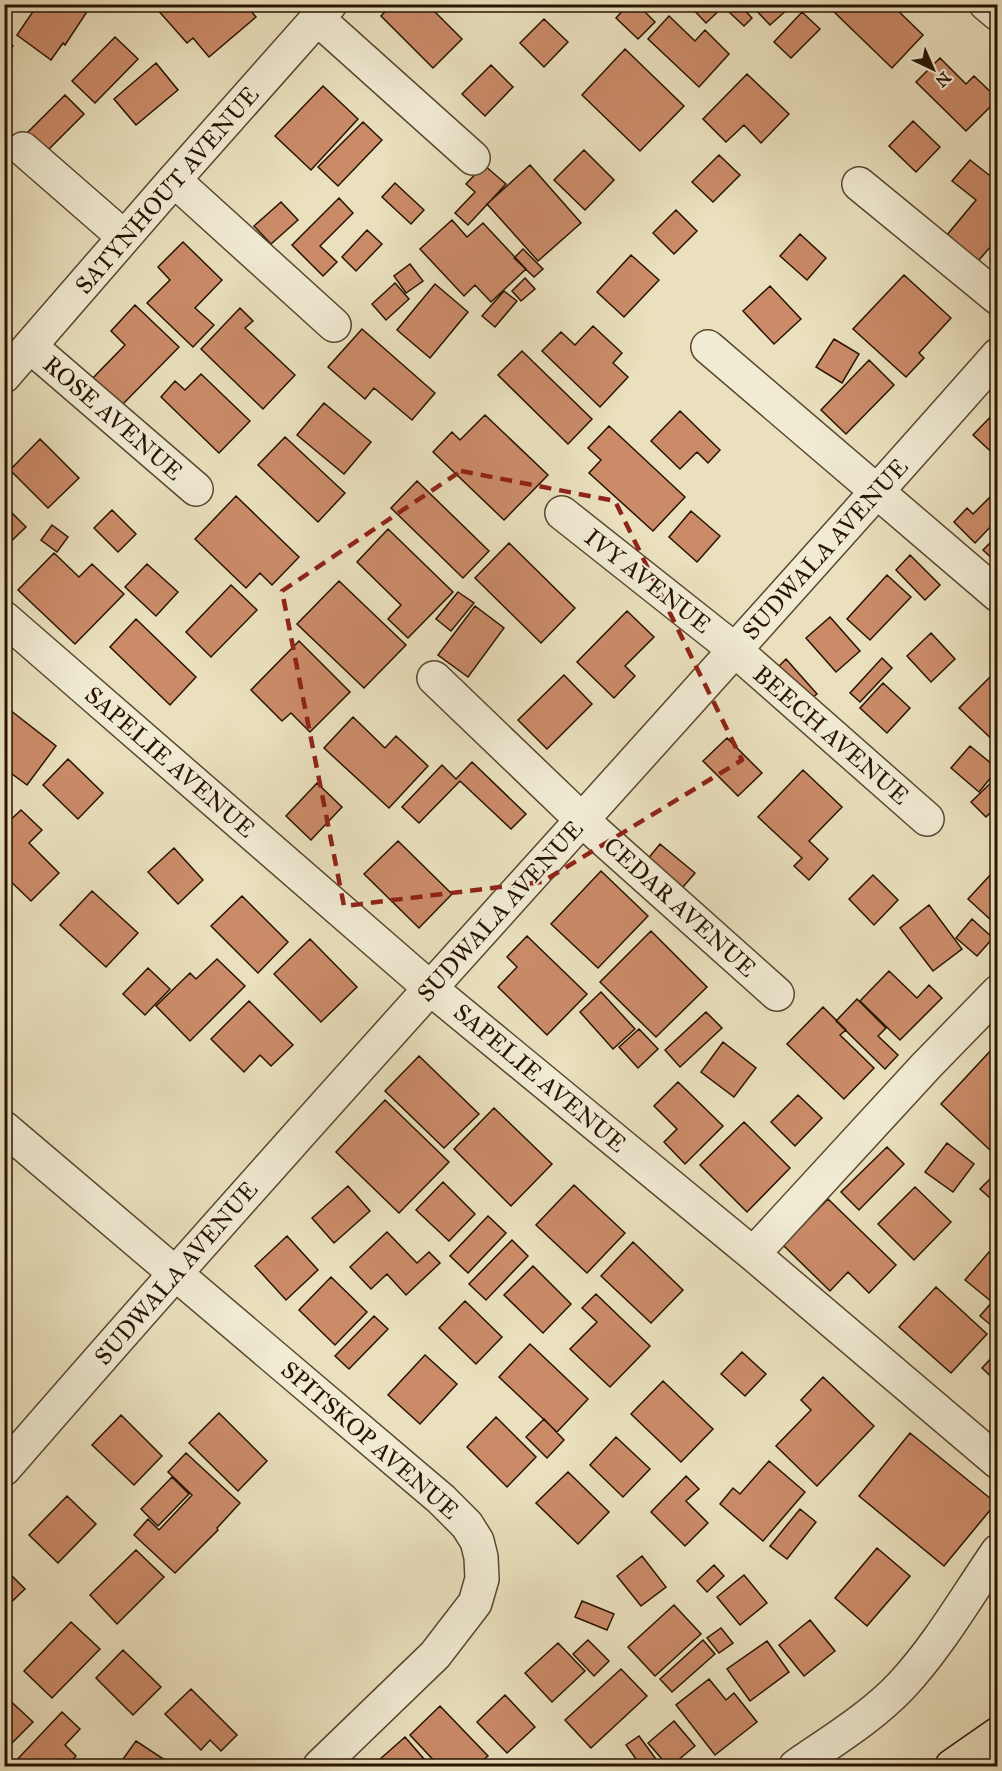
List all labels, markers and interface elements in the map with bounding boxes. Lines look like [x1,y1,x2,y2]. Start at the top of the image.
north arrow [903,39,963,99]
text: N [931,68,955,91]
street label: SATYNHOUT AVENUE [69,80,265,300]
street label: ROSE AVENUE [37,349,189,487]
street label: SUDWALA AVENUE [736,452,914,646]
street label: IVY AVENUE [579,522,717,640]
street label: BEECH AVENUE [747,659,915,811]
street label: SAPELIE AVENUE [79,680,261,844]
street label: SUDWALA AVENUE [411,814,589,1008]
street label: CEDAR AVENUE [598,831,762,983]
street label: SAPELIE AVENUE [448,997,632,1159]
street label: SUDWALA AVENUE [88,1175,264,1371]
street label: SPITSKOP AVENUE [275,1355,465,1525]

